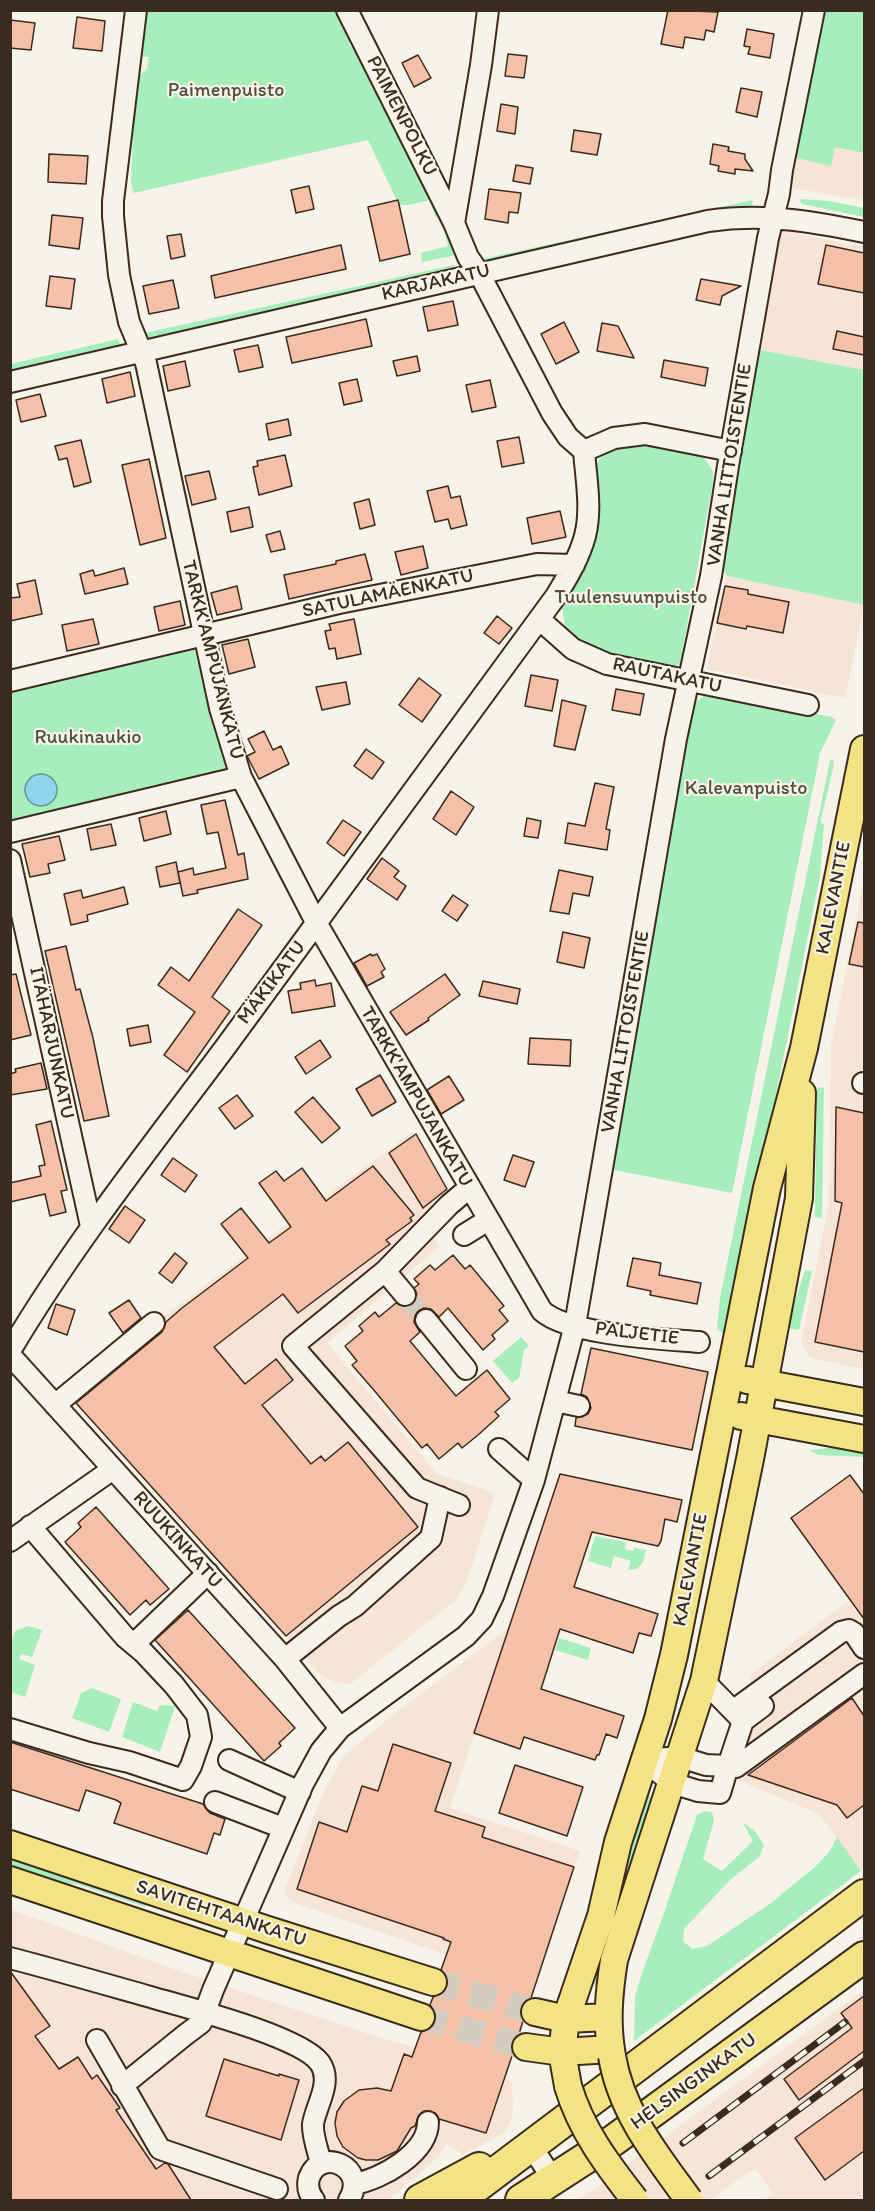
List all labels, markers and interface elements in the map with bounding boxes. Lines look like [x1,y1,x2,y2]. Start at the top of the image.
street label: PAIMENPOLKU [360,52,442,180]
park label: Paimenpuisto [168,79,284,103]
street label: KARJAKATU [379,259,493,307]
street label: VANHA LITTOISTENTIE [702,362,758,568]
street label: TARKK'AMPUJANKATU [176,558,248,762]
street label: SATULAMÄENKATU [300,564,476,624]
park label: Tuulensuunpuisto [555,586,707,610]
street label: RAUTAKATU [610,653,724,699]
park label: Ruukinaukio [34,726,142,750]
park label: Kalevanpuisto [685,777,807,801]
street label: KALEVANTIE [811,839,857,957]
street label: VANHA LITTOISTENTIE [596,929,656,1135]
street label: MÄKIKATU [233,936,311,1030]
street label: ITÄHARJUNKATU [23,965,79,1121]
street label: TARKK'AMPUJANKATU [355,1003,477,1191]
street label: PALJETIE [594,1317,680,1351]
street label: RUUKINKATU [127,1487,227,1593]
street label: KALEVANTIE [668,1511,714,1629]
street label: SAVITEHTAANKATU [133,1875,309,1953]
street label: HELSINGINKATU [626,2028,762,2136]

